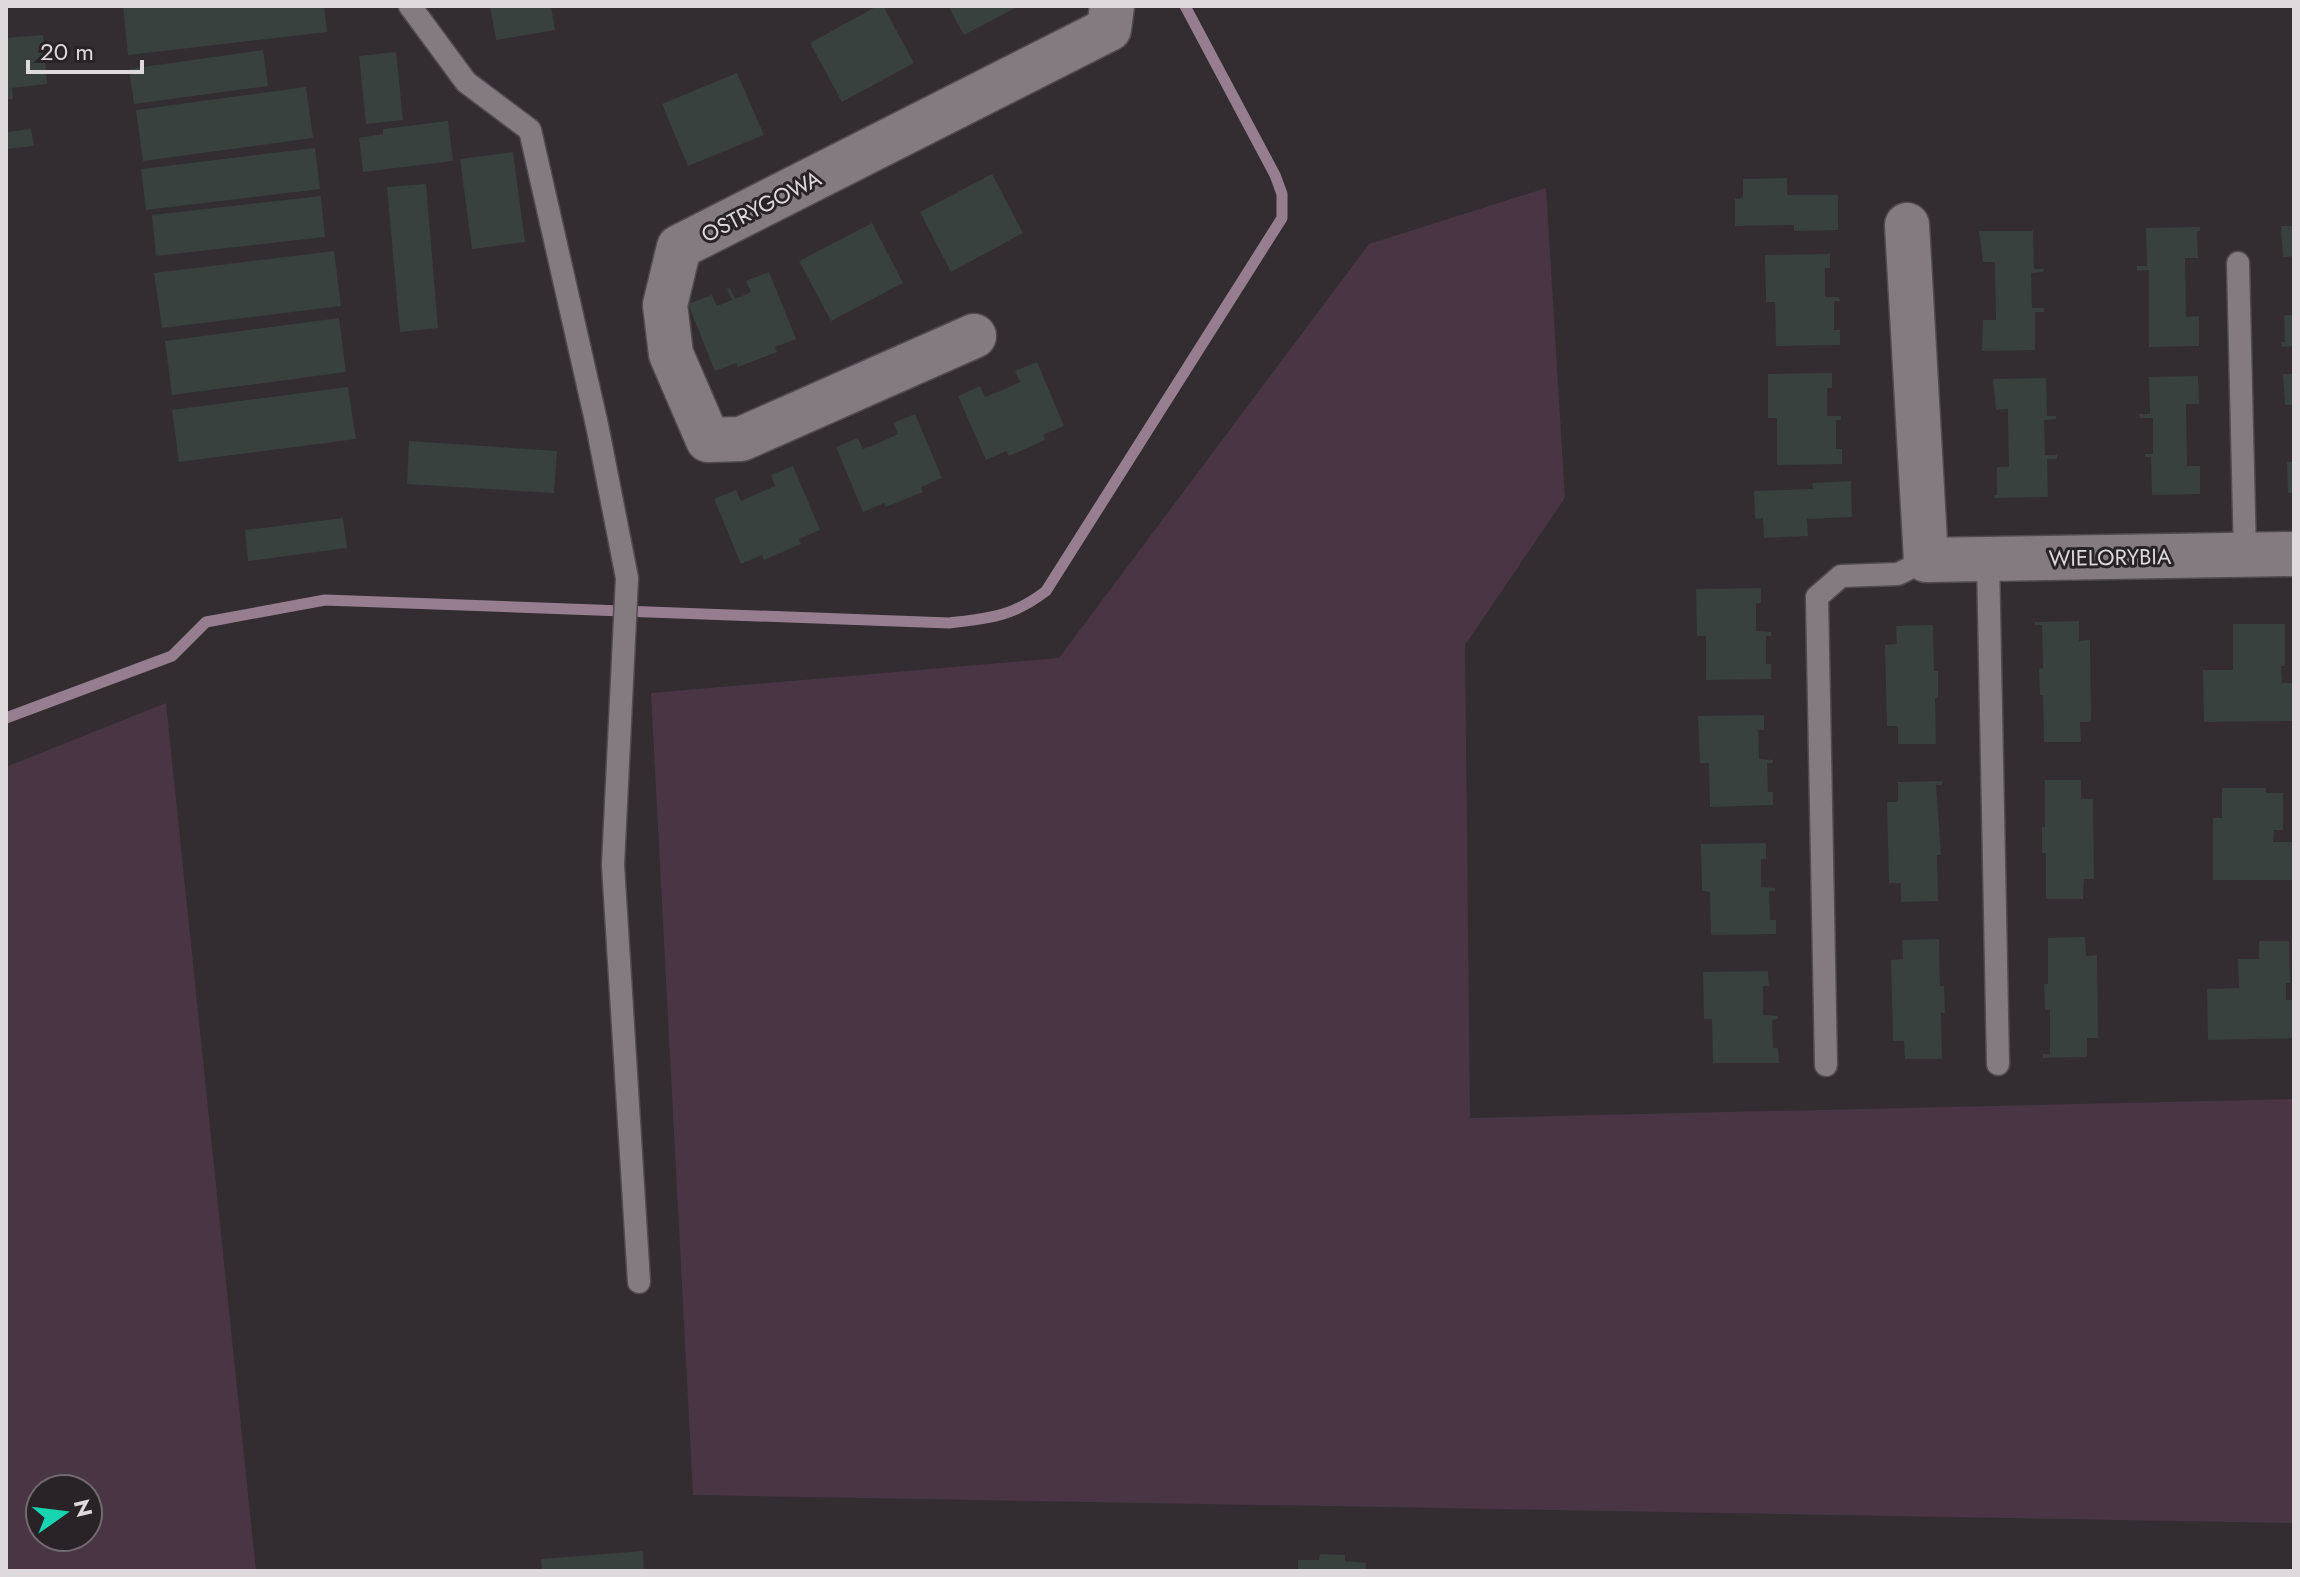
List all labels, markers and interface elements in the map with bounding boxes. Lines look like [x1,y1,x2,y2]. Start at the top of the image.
scale bar [28,24,142,74]
text: 20 m [40,34,94,69]
street label: OSTRYGOWA [695,162,827,250]
street label: WIELORYBIA [2048,540,2172,574]
north arrow [24,1473,104,1553]
text: N [66,1496,101,1521]

